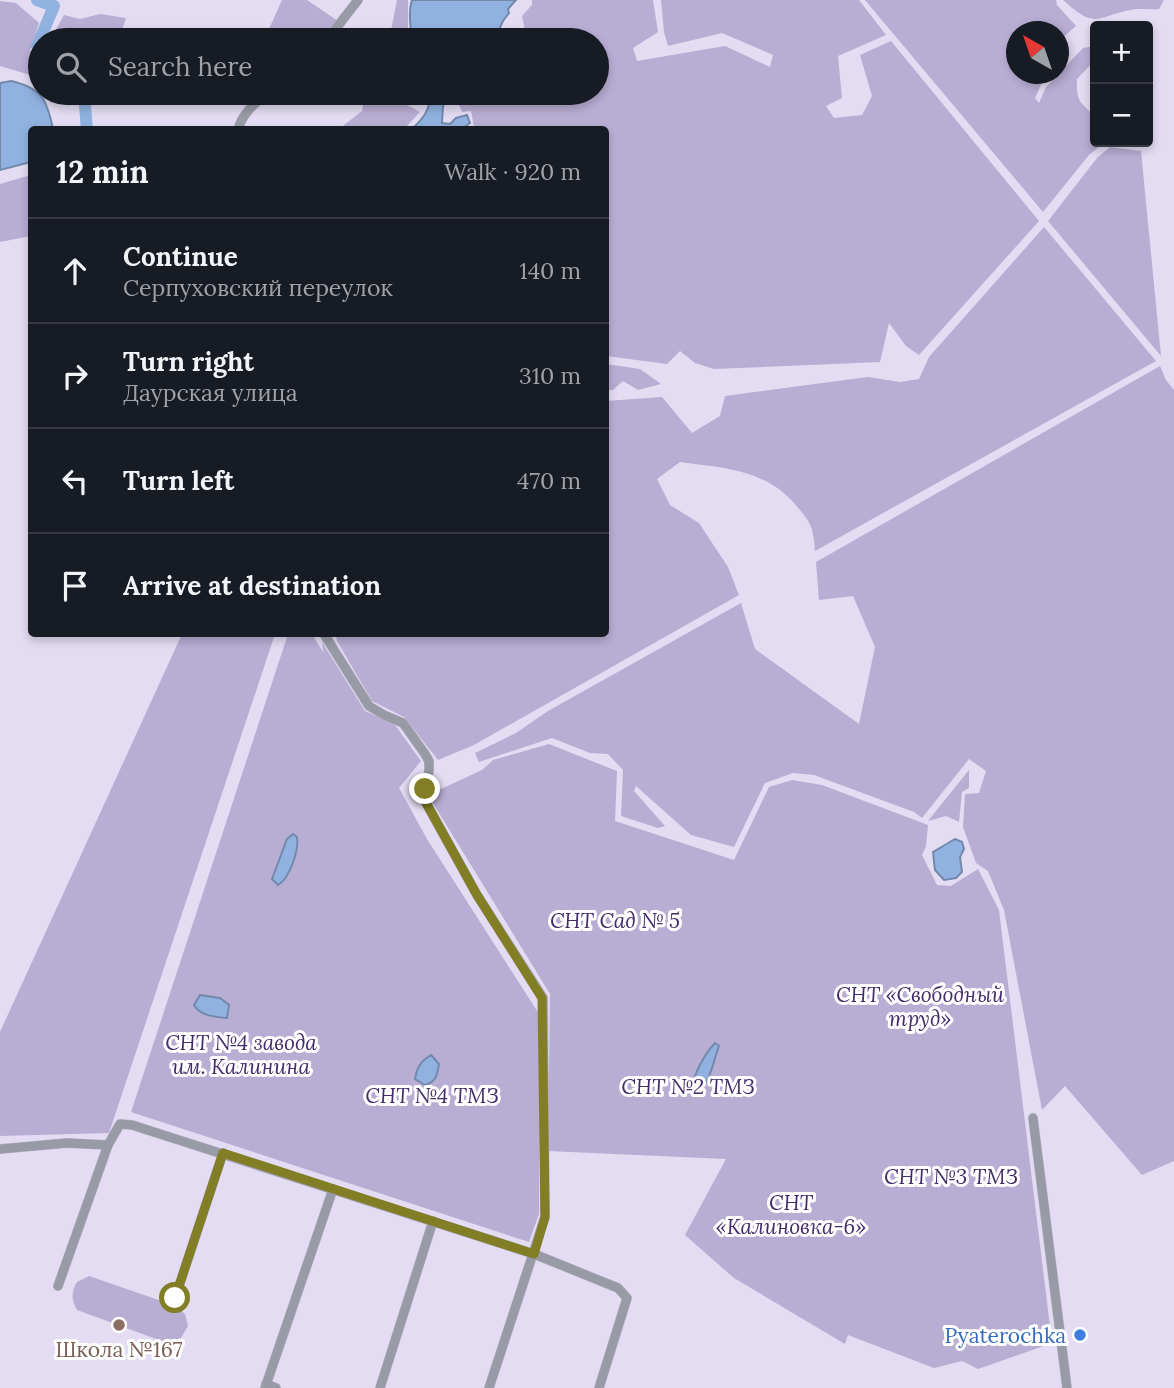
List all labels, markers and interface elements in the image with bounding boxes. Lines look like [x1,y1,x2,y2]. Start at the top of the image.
north arrow [1006,21,1069,84]
map controls [1090,21,1153,147]
button: + [1090,21,1153,84]
search box [28,28,609,105]
icon: search [52,48,90,86]
text: Search here [108,50,252,83]
button: − [1090,84,1153,147]
text: 12 min [56,153,149,191]
text: Walk · 920 m [444,157,581,186]
text: Continue [123,240,238,273]
icon: ahead [56,252,94,290]
text: 140 m [519,256,581,285]
text: Серпуховский переулок [123,273,393,302]
text: Turn right [123,345,254,378]
icon: right [56,357,94,395]
text: 310 m [519,361,581,390]
text: Даурская улица [123,378,298,407]
icon: left [56,462,94,500]
text: Turn left [123,464,234,497]
text: 470 m [517,466,581,495]
icon: arrive [56,567,94,605]
text: Arrive at destination [123,569,381,602]
route end [409,773,440,804]
park label: СНТ Сад № 5 [550,907,680,934]
park label: СНТ «Свободный труд» [836,981,1004,1032]
park label: СНТ №4 завода им. Калинина [165,1029,317,1080]
park label: СНТ №2 ТМЗ [621,1073,755,1100]
park label: СНТ №4 ТМЗ [365,1082,499,1109]
park label: СНТ №3 ТМЗ [884,1163,1018,1190]
park label: СНТ «Калиновка-6» [716,1189,866,1240]
route start [159,1282,190,1313]
marker: Школа №167 [111,1317,127,1333]
place label: Pyaterochka [945,1322,1066,1349]
marker: Pyaterochka [1072,1327,1088,1343]
place label: Школа №167 [56,1336,183,1363]

